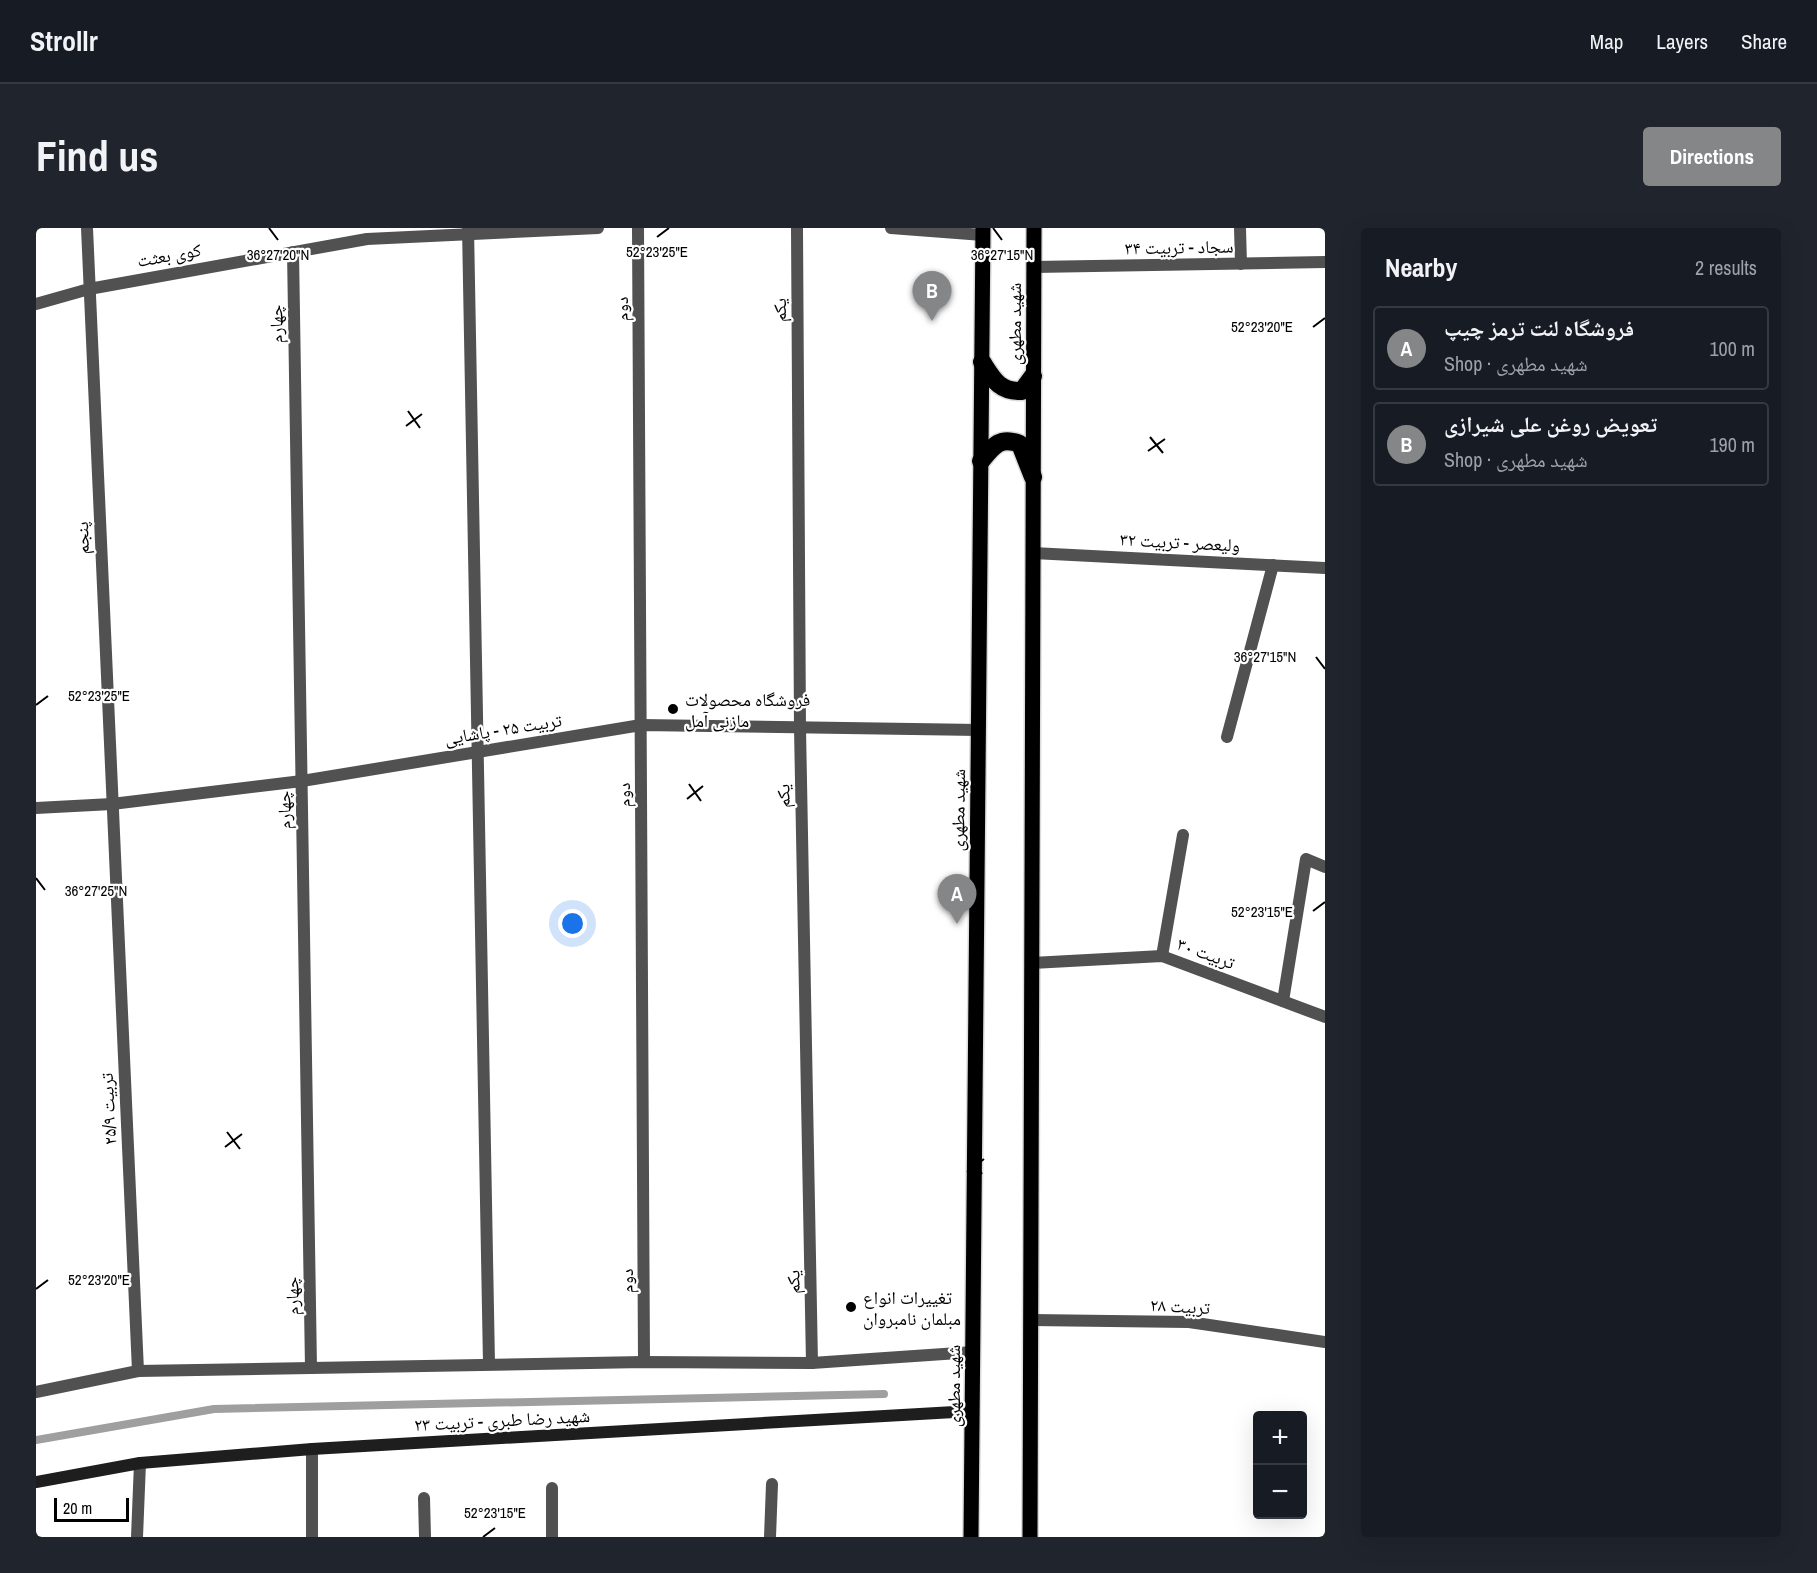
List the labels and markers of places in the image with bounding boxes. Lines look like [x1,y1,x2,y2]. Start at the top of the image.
pin: B [912,272,952,321]
place label: فروشگاه محصولات مازنی آمل [685,687,810,733]
marker: فروشگاه محصولات مازنی آمل [666,702,680,716]
pin: A [938,874,976,924]
place label: تغییرات انواع مبلمان نامبروان [863,1285,961,1331]
marker: تغییرات انواع مبلمان نامبروان [844,1300,858,1314]

